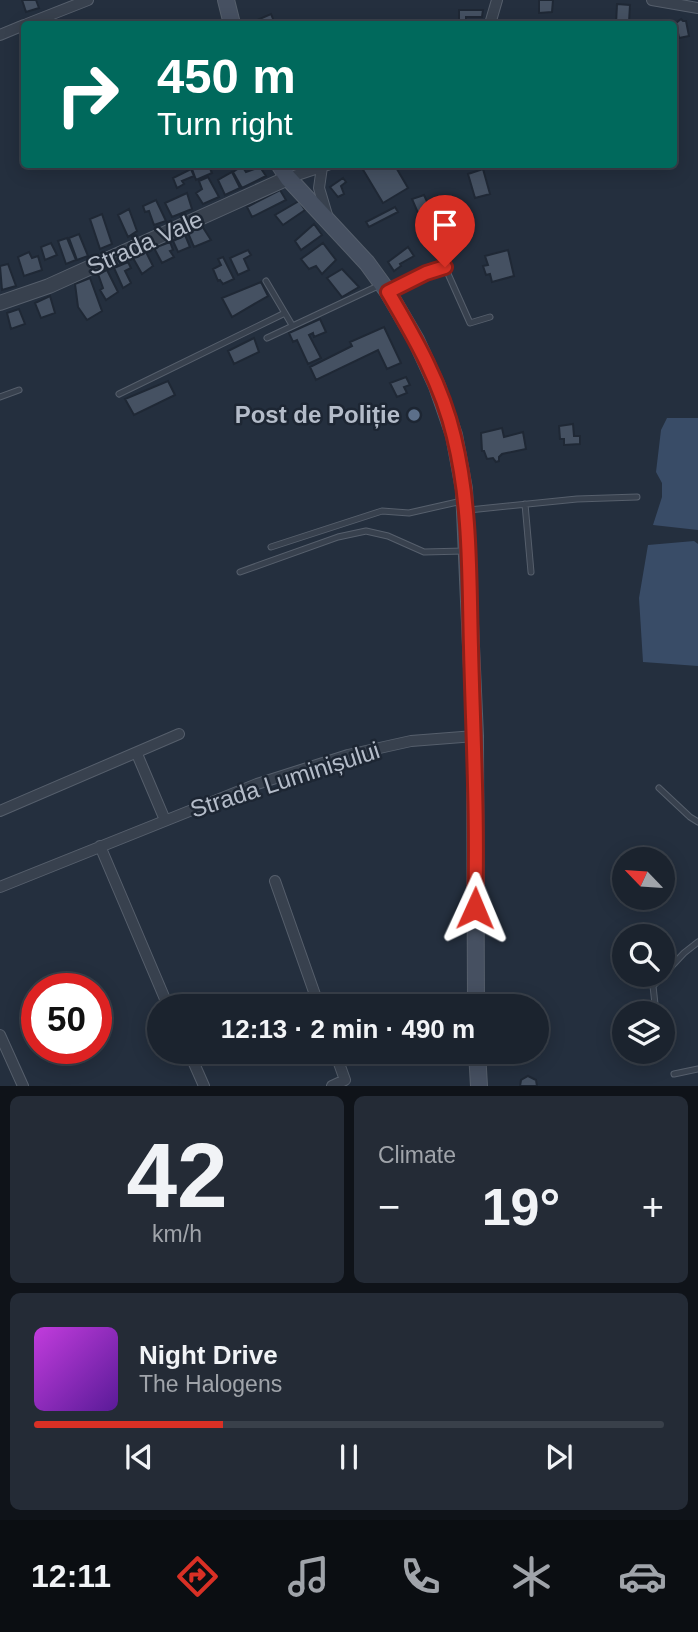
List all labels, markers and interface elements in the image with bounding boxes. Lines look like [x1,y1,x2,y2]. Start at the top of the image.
icon: right [42,49,133,140]
text: 450 m [157,49,296,103]
text: Turn right [157,106,293,142]
pin [415,195,475,267]
street label: Strada Vale [83,205,207,280]
icon: arrive [426,206,464,244]
place label: Post de Poliție [235,401,400,429]
marker: Post de Poliție [406,407,422,423]
street label: Strada Luminișului [187,736,383,823]
north arrow [612,847,676,910]
map controls [612,847,675,1064]
position arrow [438,871,512,945]
button: search [612,924,675,987]
speed limit sign: 50 [21,973,112,1064]
button: layers [612,1001,675,1064]
text: 12:13 · 2 min · 490 m [221,1014,475,1044]
text: 42 [126,1125,228,1226]
text: Climate [378,1142,456,1168]
text: 19° [482,1178,560,1236]
text: − [378,1186,400,1228]
text: + [642,1186,664,1228]
text: km/h [152,1221,202,1247]
text: Night Drive [139,1340,278,1370]
text: The Halogens [139,1371,282,1397]
icon: previous [120,1438,158,1476]
icon: pause [330,1438,368,1476]
icon: next [540,1438,578,1476]
icon: directions [173,1552,222,1601]
icon: music [284,1552,333,1601]
icon: phone [396,1552,445,1601]
icon: climate [507,1552,556,1601]
icon: car [618,1552,667,1601]
text: 12:11 [31,1558,111,1594]

